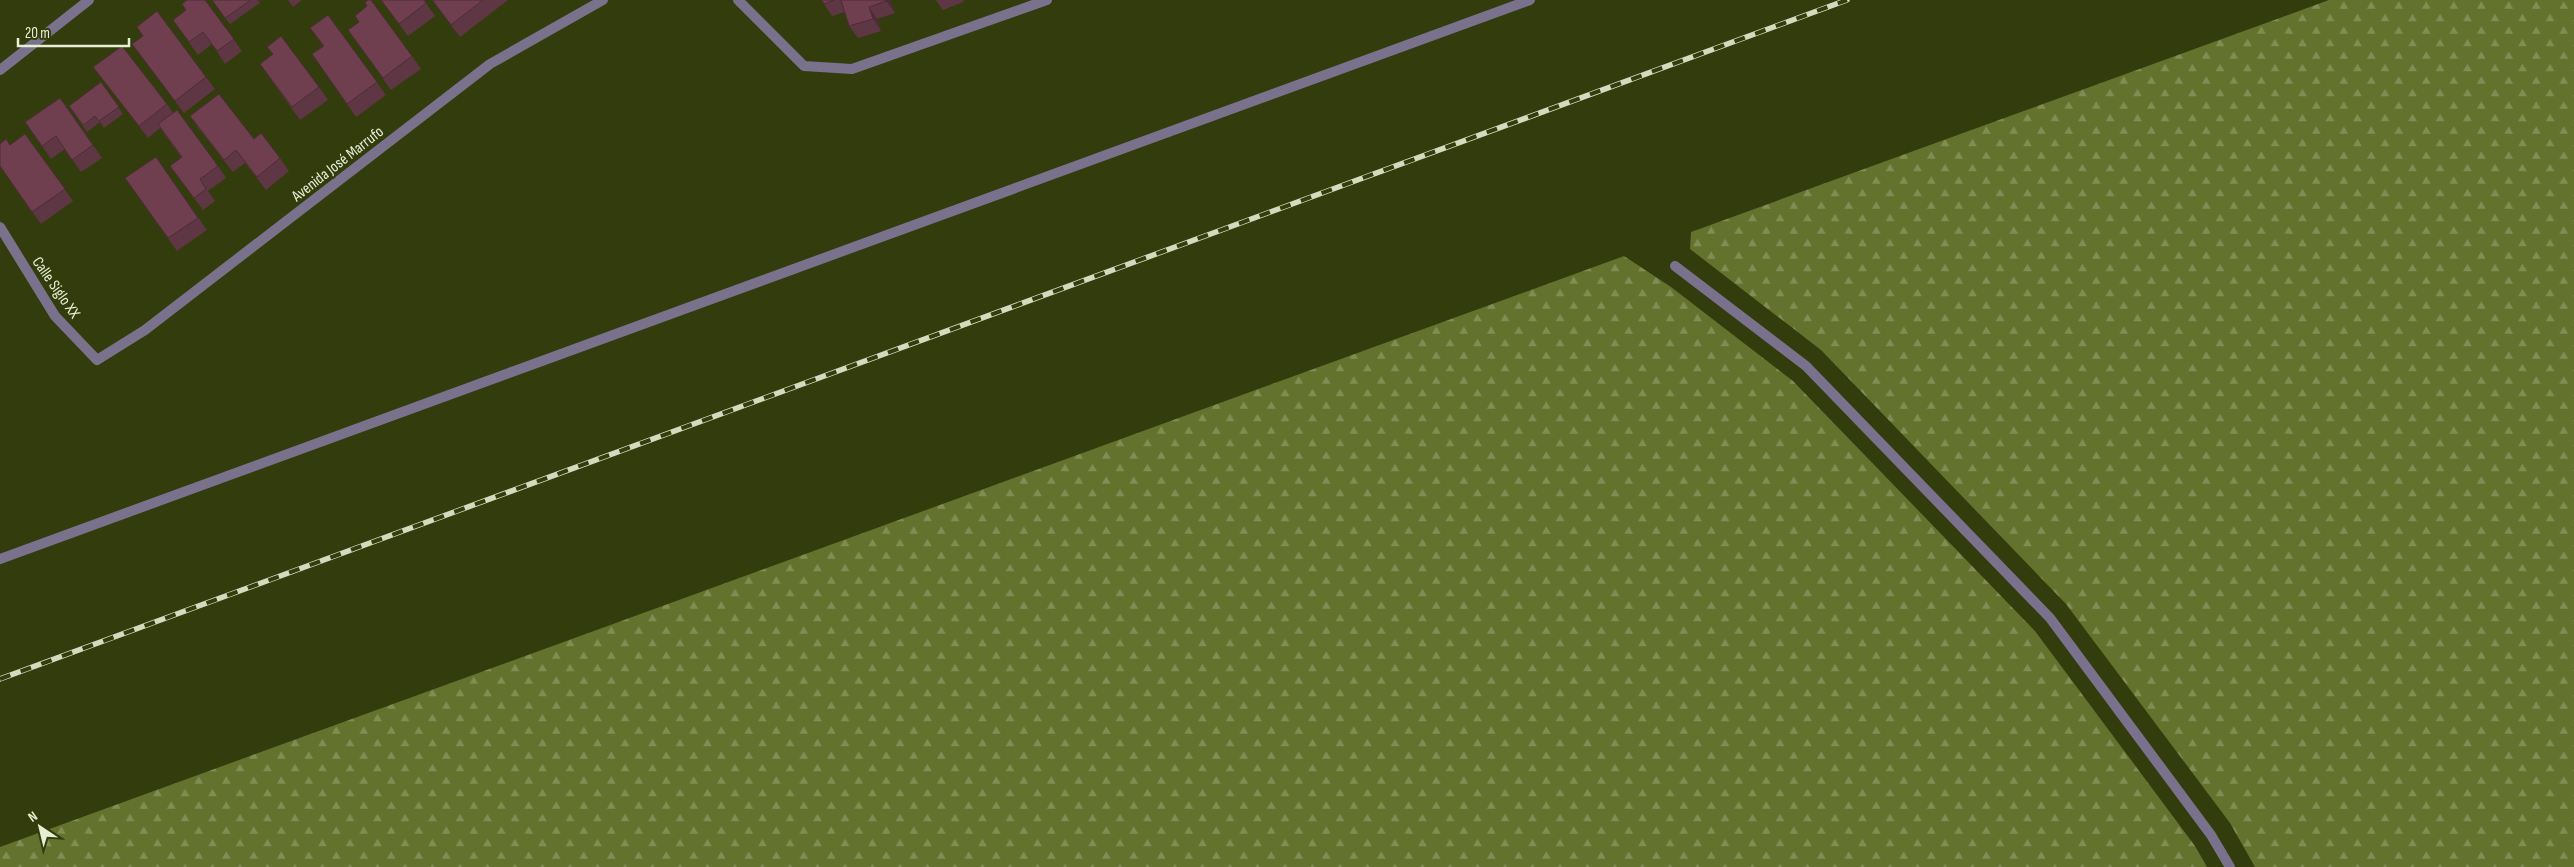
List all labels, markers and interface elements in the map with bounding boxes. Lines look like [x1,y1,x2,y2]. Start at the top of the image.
scale bar [18,15,129,47]
text: 20 m [25,24,50,43]
street label: Avenida José Marrufo [287,122,388,207]
street label: Calle Siglo XX [28,253,84,322]
north arrow [15,802,65,852]
text: N [25,808,41,826]

